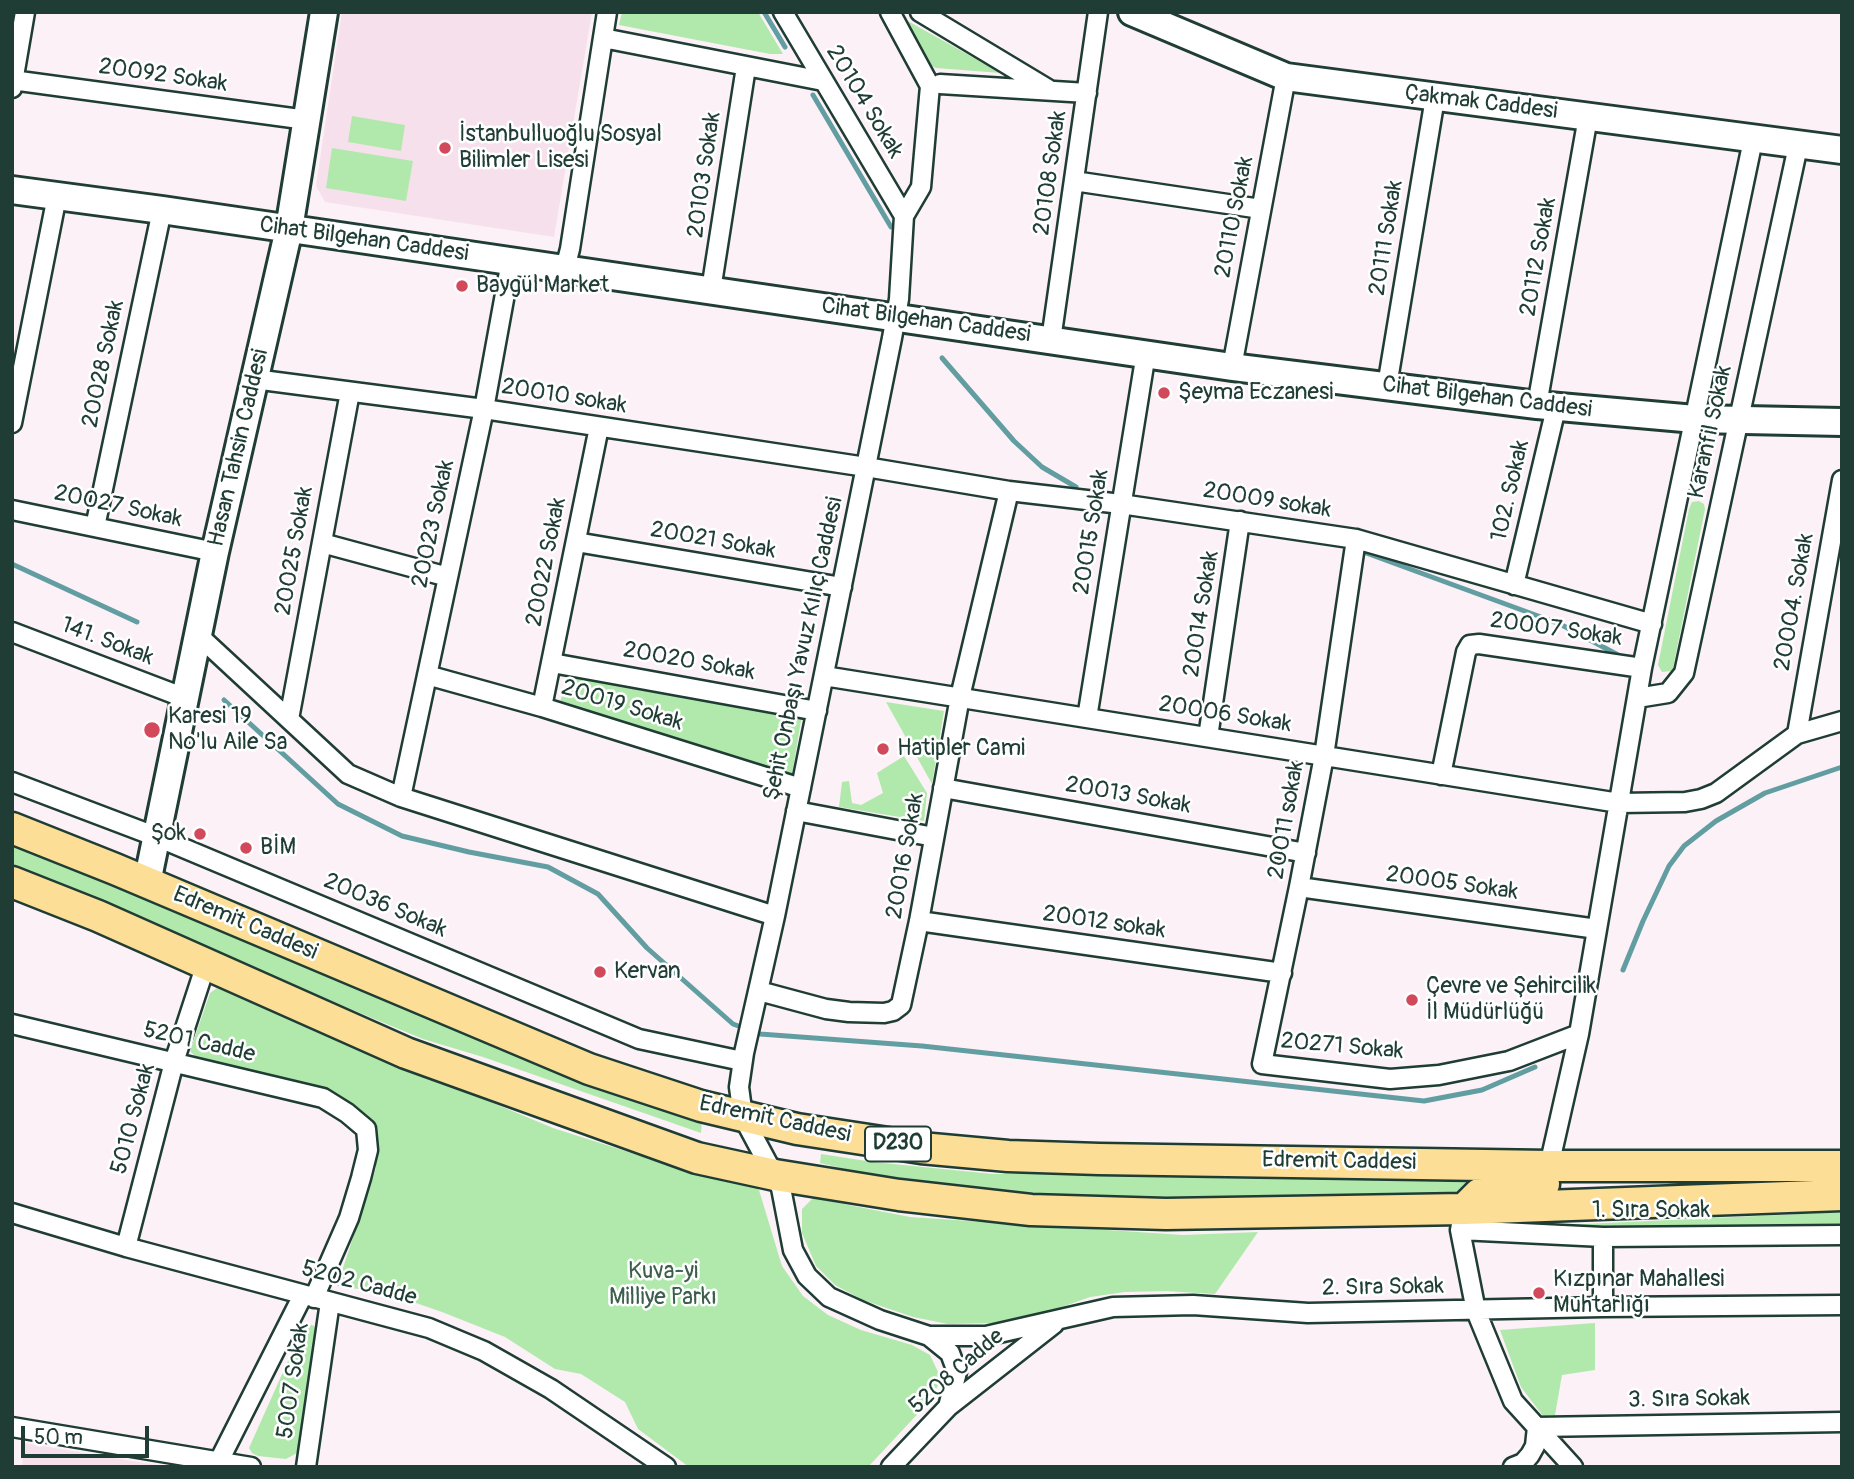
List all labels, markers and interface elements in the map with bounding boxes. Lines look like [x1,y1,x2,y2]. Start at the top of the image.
street label: 20104 Sokak [819,40,909,164]
street label: 20092 Sokak [97,53,229,99]
street label: Çakmak Caddesi [1403,80,1559,126]
street label: 20108 Sokak [1029,109,1073,237]
street label: 20103 Sokak [683,110,727,240]
place label: İstanbulluoğlu Sosyal Bilimler Lisesi [459,121,662,175]
marker: İstanbulluoğlu Sosyal Bilimler Lisesi [437,140,453,156]
street label: 20110 Sokak [1210,154,1260,280]
street label: 20111 Sokak [1364,178,1410,298]
street label: 20112 Sokak [1515,195,1563,319]
street label: Cihat Bilgehan Caddesi [258,212,470,268]
place label: Baygül Market [476,272,609,300]
marker: Baygül Market [454,278,470,294]
street label: Cihat Bilgehan Caddesi [820,293,1032,349]
street label: 20028 Sokak [77,298,131,430]
street label: Hasan Tahsin Caddesi [203,347,275,549]
street label: Karanfil Sokak [1683,363,1739,501]
street label: Cihat Bilgehan Caddesi [1381,371,1593,425]
street label: 20010 sokak [499,373,629,421]
place label: Şeyma Eczanesi [1178,379,1333,407]
marker: Şeyma Eczanesi [1156,385,1172,401]
street label: 102. Sokak [1486,438,1536,544]
street label: 20023 Sokak [407,458,461,590]
street label: 20015 Sokak [1068,467,1116,597]
street label: 20009 sokak [1201,477,1333,525]
street label: 20027 Sokak [52,480,184,534]
street label: 20025 Sokak [270,484,320,618]
street label: 20022 Sokak [521,495,573,629]
street label: Şehit Onbaşı Yavuz Kılıç Caddesi [758,495,850,803]
street label: 20021 Sokak [648,516,778,566]
street label: 20004. Sokak [1769,531,1821,673]
street label: 20014 Sokak [1178,549,1226,679]
street label: 20007 Sokak [1488,607,1624,653]
street label: 141. Sokak [57,612,157,672]
street label: 20020 Sokak [621,637,757,687]
street label: 20019 Sokak [558,674,686,738]
street label: 20006 Sokak [1157,691,1293,739]
place label: Karesi 19 No'lu Aile Sa [168,703,287,757]
marker: Karesi 19 No'lu Aile Sa [142,720,162,740]
place label: Hatipler Cami [897,735,1025,763]
marker: Hatipler Cami [875,741,891,757]
street label: 20011 sokak [1263,759,1311,881]
street label: 20013 Sokak [1063,771,1193,821]
street label: 20016 Sokak [881,791,931,921]
place label: Şok [150,820,186,848]
marker: Şok [192,826,208,842]
place label: BİM [260,834,296,862]
marker: BİM [238,840,254,856]
street label: 20005 Sokak [1384,861,1520,907]
street label: 20036 Sokak [319,868,451,944]
street label: Edremit Caddesi [169,881,321,967]
street label: 20012 sokak [1041,901,1167,945]
place label: Kervan [614,958,681,986]
marker: Kervan [592,964,608,980]
place label: Çevre ve Şehircilik İl Müdürlüğü [1426,973,1596,1027]
marker: Çevre ve Şehircilik İl Müdürlüğü [1404,992,1420,1008]
street label: 5201 Cadde [140,1017,258,1069]
street label: 20271 Sokak [1279,1028,1405,1066]
street label: 5010 Sokak [106,1061,162,1177]
street label: Edremit Caddesi [697,1090,853,1150]
road number: D230 [865,1126,931,1162]
street label: Edremit Caddesi [1262,1147,1416,1177]
street label: 1. Sıra Sokak [1592,1197,1710,1225]
street label: 5202 Cadde [298,1255,420,1313]
park label: Kuva-yi Milliye Parkı [609,1258,717,1312]
place label: Kızpınar Mahallesi Muhtarlığı [1553,1266,1724,1320]
street label: 2. Sıra Sokak [1322,1273,1444,1303]
marker: Kızpınar Mahallesi Muhtarlığı [1531,1285,1547,1301]
street label: 5007 Sokak [272,1321,316,1441]
street label: 5208 Cadde [904,1323,1010,1421]
street label: 3. Sıra Sokak [1628,1385,1750,1415]
scale bar [24,1412,152,1456]
text: 50 m [34,1424,83,1451]

